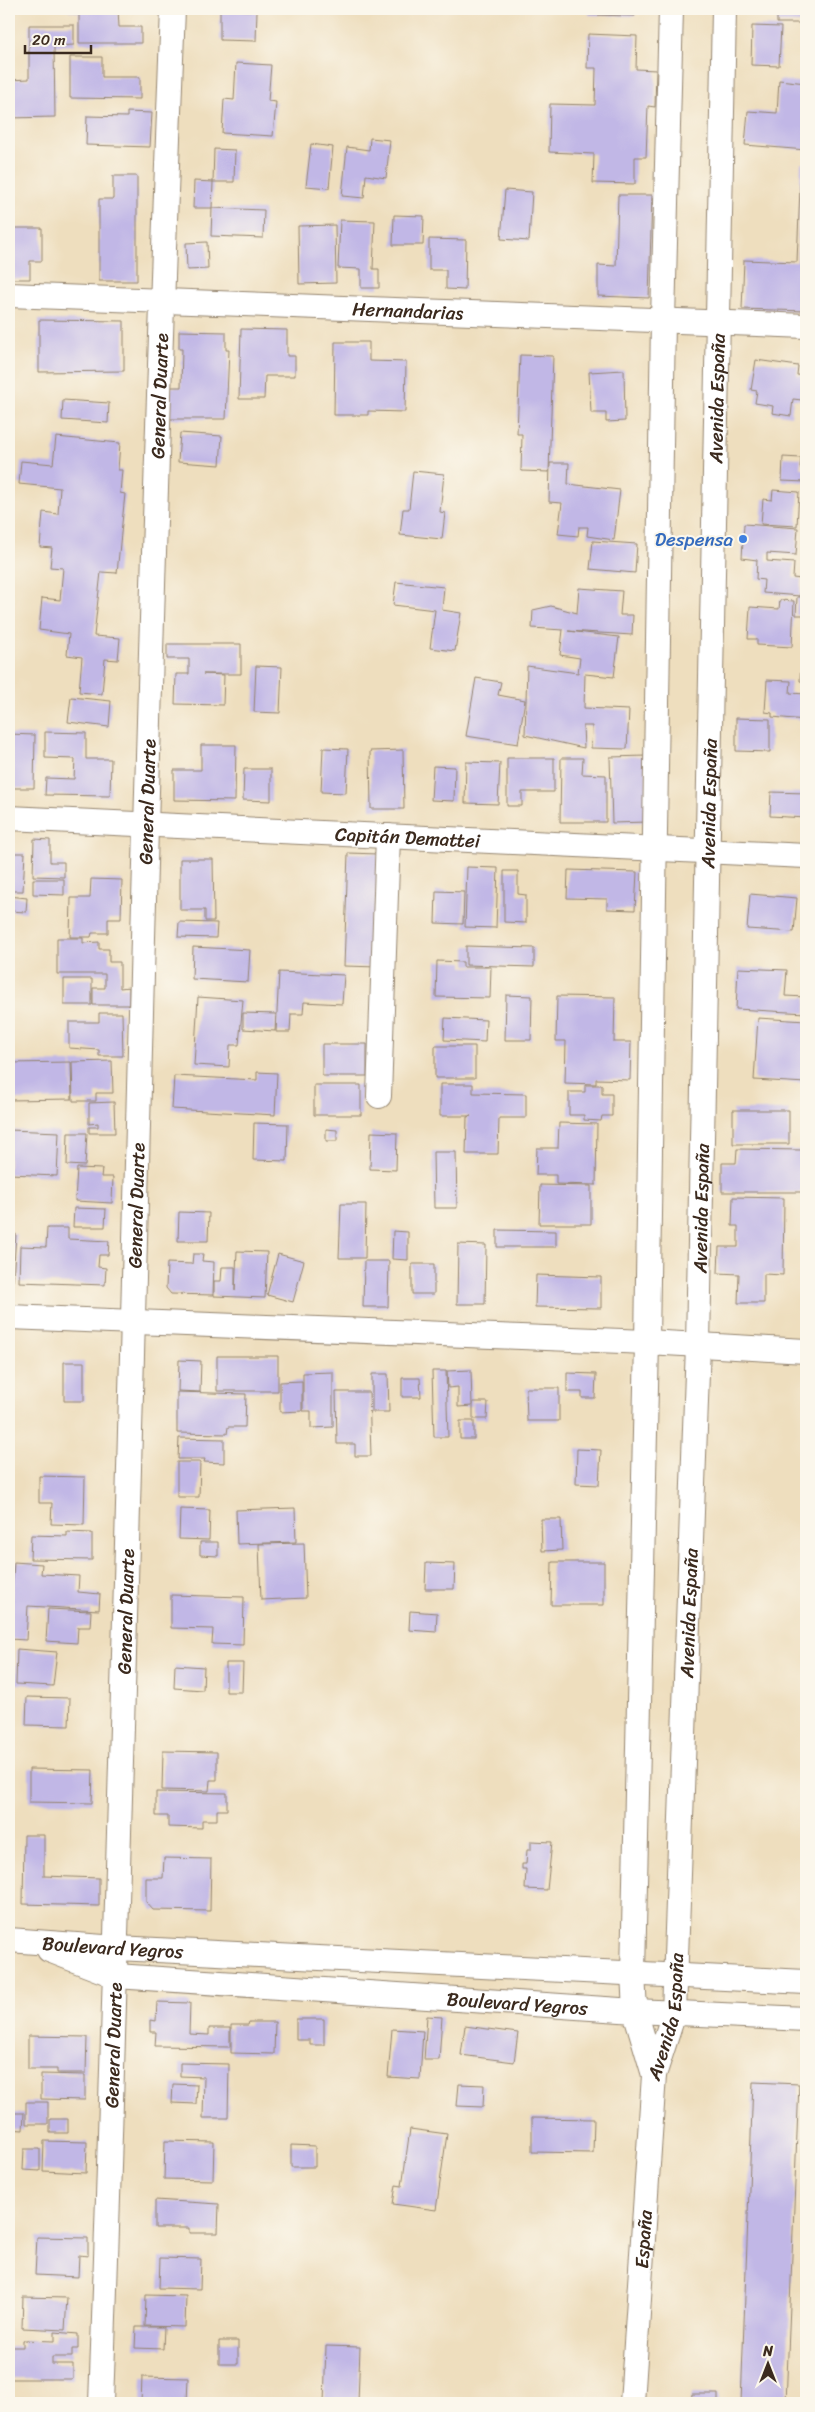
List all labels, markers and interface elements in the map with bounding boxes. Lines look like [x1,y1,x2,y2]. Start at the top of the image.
scale bar [25,22,91,54]
text: 20 m [32,27,66,53]
street label: Hernandarias [352,292,464,329]
street label: General Duarte [140,332,178,459]
street label: Avenida España [699,333,734,465]
place label: Despensa [655,523,733,556]
marker: Despensa [737,533,749,545]
street label: General Duarte [128,738,165,865]
street label: Avenida España [691,738,726,870]
street label: Capitán Demattei [334,817,482,857]
street label: General Duarte [118,1142,154,1269]
street label: Avenida España [683,1143,718,1275]
street label: Avenida España [670,1547,707,1680]
street label: General Duarte [107,1548,143,1675]
street label: Boulevard Yegros [41,1926,184,1968]
street label: Avenida España [637,1952,693,2085]
street label: General Duarte [94,1982,131,2109]
street label: Boulevard Yegros [446,1982,589,2024]
street label: España [625,2209,661,2270]
text: N [762,2339,773,2364]
north arrow [742,2340,792,2390]

